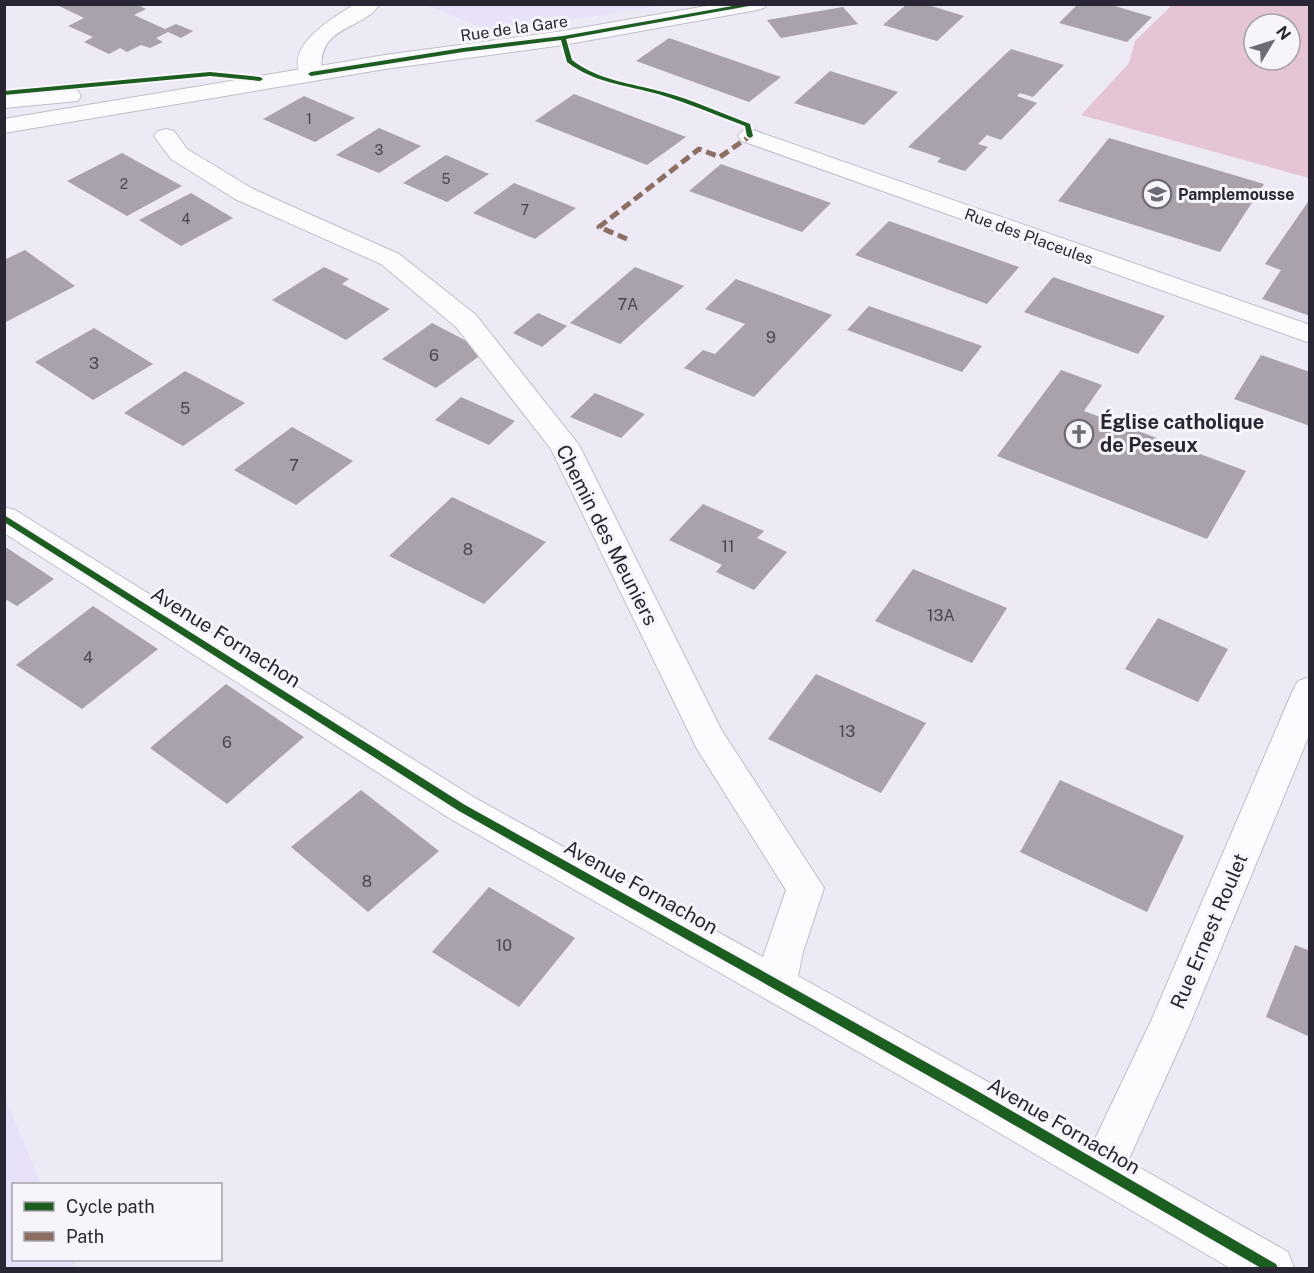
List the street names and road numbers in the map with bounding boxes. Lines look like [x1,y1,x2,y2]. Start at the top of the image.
street label: Rue de la Gare [459,12,569,45]
street label: Rue des Placeules [962,204,1096,269]
street label: Chemin des Meuniers [551,441,663,629]
street label: Avenue Fornachon [147,581,305,693]
street label: Avenue Fornachon [560,835,722,939]
street label: Rue Ernest Roulet [1165,850,1253,1012]
street label: Avenue Fornachon [984,1073,1144,1179]

